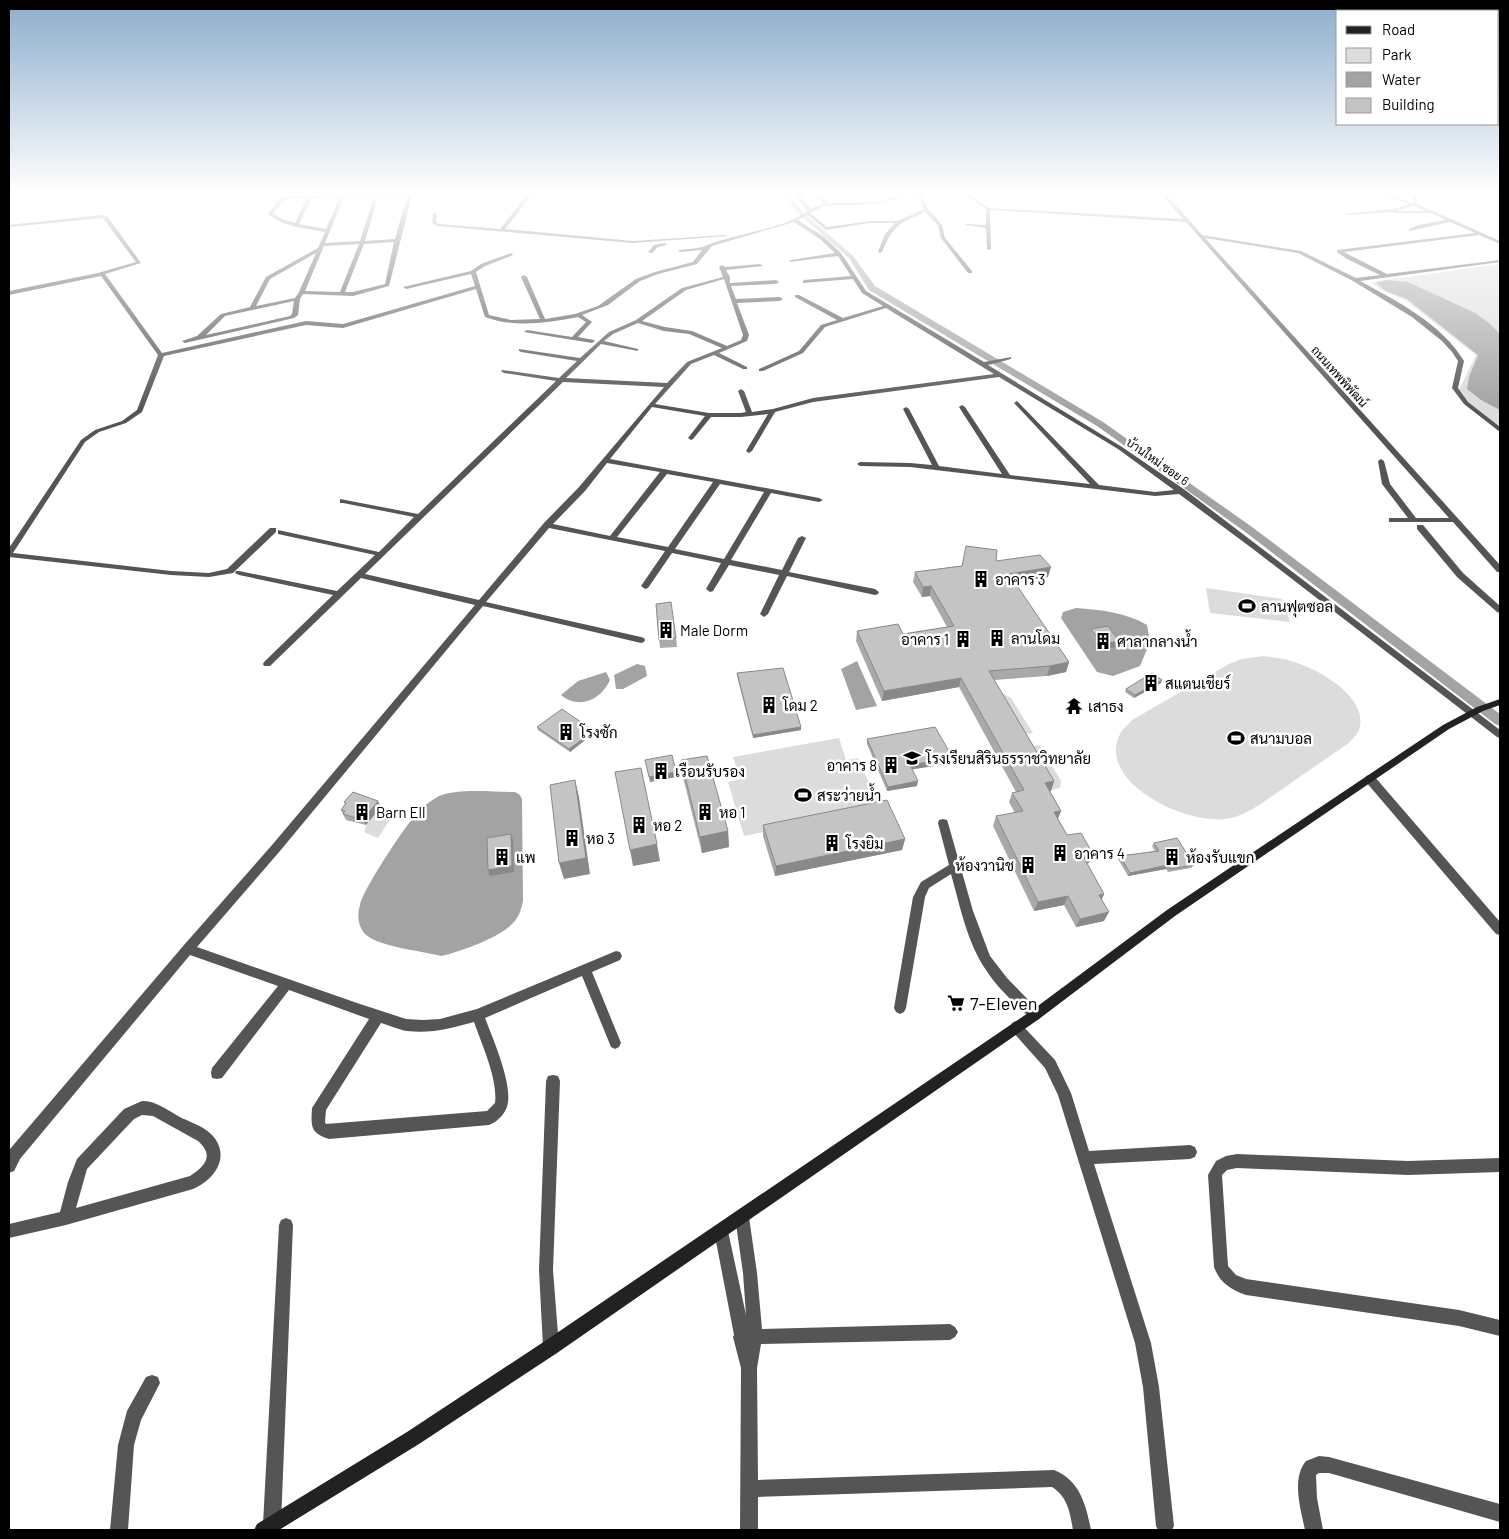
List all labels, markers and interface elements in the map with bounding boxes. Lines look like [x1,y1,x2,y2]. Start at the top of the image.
legend [1336,10,1499,125]
text: Road [1382,20,1415,38]
text: Park [1382,45,1412,63]
text: Water [1382,70,1421,88]
text: Building [1382,95,1435,113]
street label: ถนนเทพพิพัฒน์ [1309,343,1371,410]
street label: บ้านใหม่ ซอย 6 [1124,434,1192,488]
building icon: อาคาร 3 [971,569,991,589]
place label: อาคาร 3 [995,570,1045,588]
sports icon: ลานฟุตซอล [1237,596,1257,616]
place label: ลานฟุตซอล [1261,597,1333,618]
building icon: Male Dorm [656,620,676,640]
place label: Male Dorm [680,621,748,639]
building icon: ลานโดม [987,628,1007,648]
building icon: อาคาร 1 [953,629,973,649]
place label: ลานโดม [1011,629,1060,647]
place label: ศาลากลางน้ำ [1117,629,1198,650]
place label: อาคาร 1 [901,630,949,648]
building icon: ศาลากลางน้ำ [1093,631,1113,651]
building icon: สแตนเชียร์ [1141,673,1161,693]
place label: สแตนเชียร์ [1165,674,1231,692]
building icon: โดม 2 [759,695,779,715]
place label: โดม 2 [782,696,818,714]
temple icon: เสาธง [1064,696,1084,716]
place label: เสาธง [1088,697,1124,715]
building icon: โรงซัก [556,722,576,742]
place label: โรงซัก [579,723,618,741]
sports icon: สนามบอล [1226,728,1246,748]
place label: สนามบอล [1250,729,1312,747]
school or university icon: โรงเรียนสิรินธรราชวิทยาลัย [902,748,922,768]
place label: โรงเรียนสิรินธรราชวิทยาลัย [925,749,1091,767]
building icon: อาคาร 8 [881,755,901,775]
place label: อาคาร 8 [827,756,877,774]
building icon: เรือนรับรอง [651,761,671,781]
place label: เรือนรับรอง [675,762,745,780]
place label: สระว่ายน้ำ [817,783,881,804]
sports icon: สระว่ายน้ำ [793,785,813,805]
building icon: Barn Ell [352,802,372,822]
building icon: หอ 1 [695,802,715,822]
place label: Barn Ell [376,803,426,821]
place label: หอ 1 [719,803,746,821]
building icon: หอ 2 [629,815,649,835]
place label: หอ 2 [653,816,682,834]
building icon: หอ 3 [562,828,582,848]
place label: หอ 3 [586,829,615,847]
building icon: โรงยิม [822,833,842,853]
place label: โรงยิม [845,834,884,852]
building icon: อาคาร 4 [1050,843,1070,863]
place label: อาคาร 4 [1074,844,1125,862]
building icon: แพ [492,847,512,867]
building icon: ห้องรับแขก [1162,847,1182,867]
place label: แพ [516,848,536,866]
place label: ห้องรับแขก [1186,848,1254,866]
building icon: ห้องวานิช [1018,855,1038,875]
place label: ห้องวานิช [955,856,1014,874]
place label: 7-Eleven [970,992,1038,1014]
supermarket icon: 7-Eleven [946,993,966,1013]

